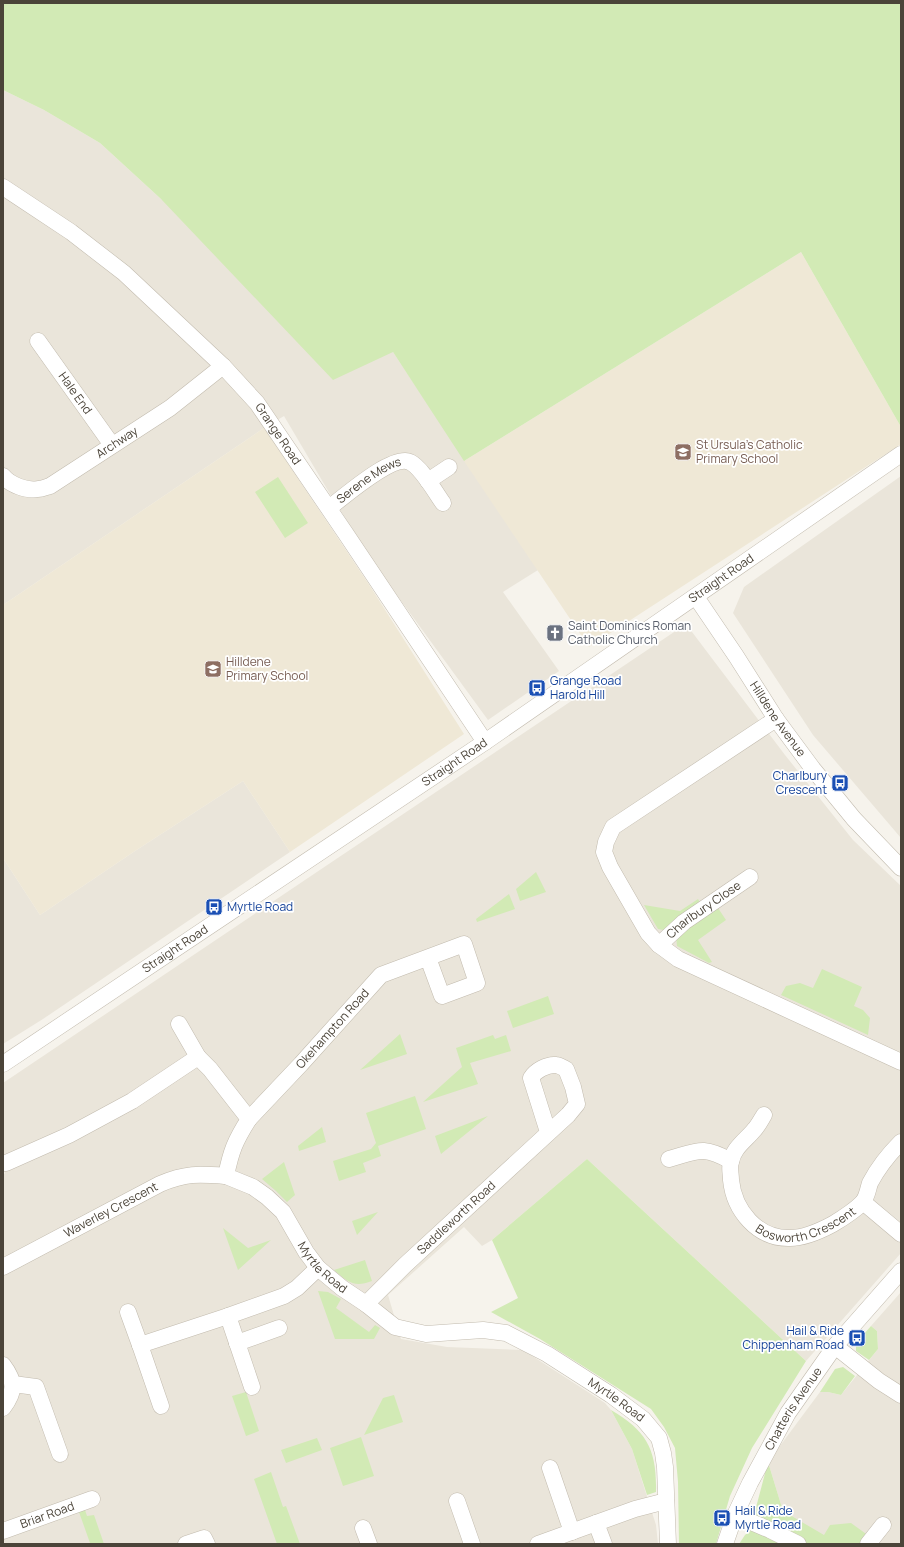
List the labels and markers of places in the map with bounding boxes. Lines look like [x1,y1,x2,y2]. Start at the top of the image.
place label: St Ursula's Catholic Primary School [696,436,803,467]
school or university icon: St Ursula's Catholic Primary School [673,442,693,462]
place label: Saint Dominics Roman Catholic Church [568,617,691,648]
church icon: Saint Dominics Roman Catholic Church [545,623,565,643]
place label: Hilldene Primary School [226,653,308,684]
school or university icon: Hilldene Primary School [203,659,223,679]
place label: Grange Road Harold Hill [550,672,621,703]
bus stop icon: Grange Road Harold Hill [527,678,547,698]
place label: Charlbury Crescent [773,767,828,798]
bus stop icon: Charlbury Crescent [830,773,850,793]
bus stop icon: Myrtle Road [204,897,224,917]
place label: Myrtle Road [227,898,293,915]
place label: Hail & Ride Chippenham Road [743,1322,844,1353]
bus stop icon: Hail & Ride Chippenham Road [847,1328,867,1348]
place label: Hail & Ride Myrtle Road [735,1502,801,1533]
bus stop icon: Hail & Ride Myrtle Road [712,1508,732,1528]

